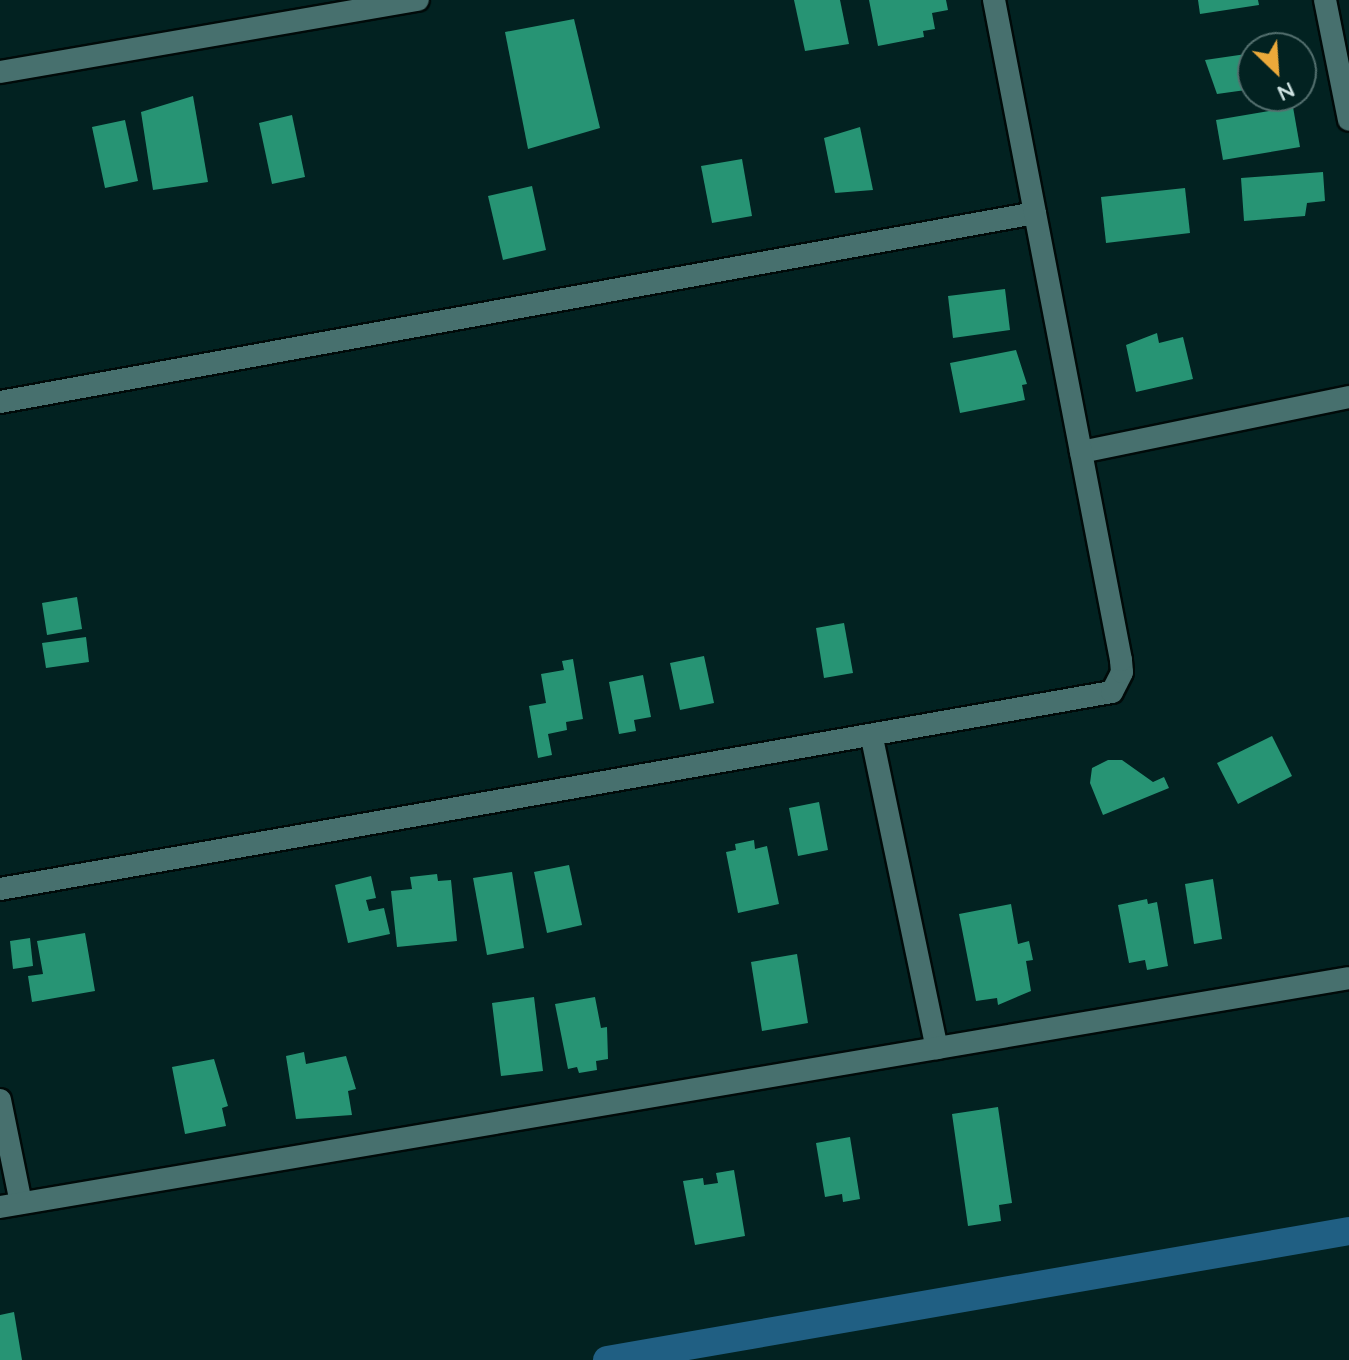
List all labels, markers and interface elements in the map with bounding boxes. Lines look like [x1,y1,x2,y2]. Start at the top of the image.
north arrow [1237,32,1317,112]
text: N [1273,76,1300,108]

